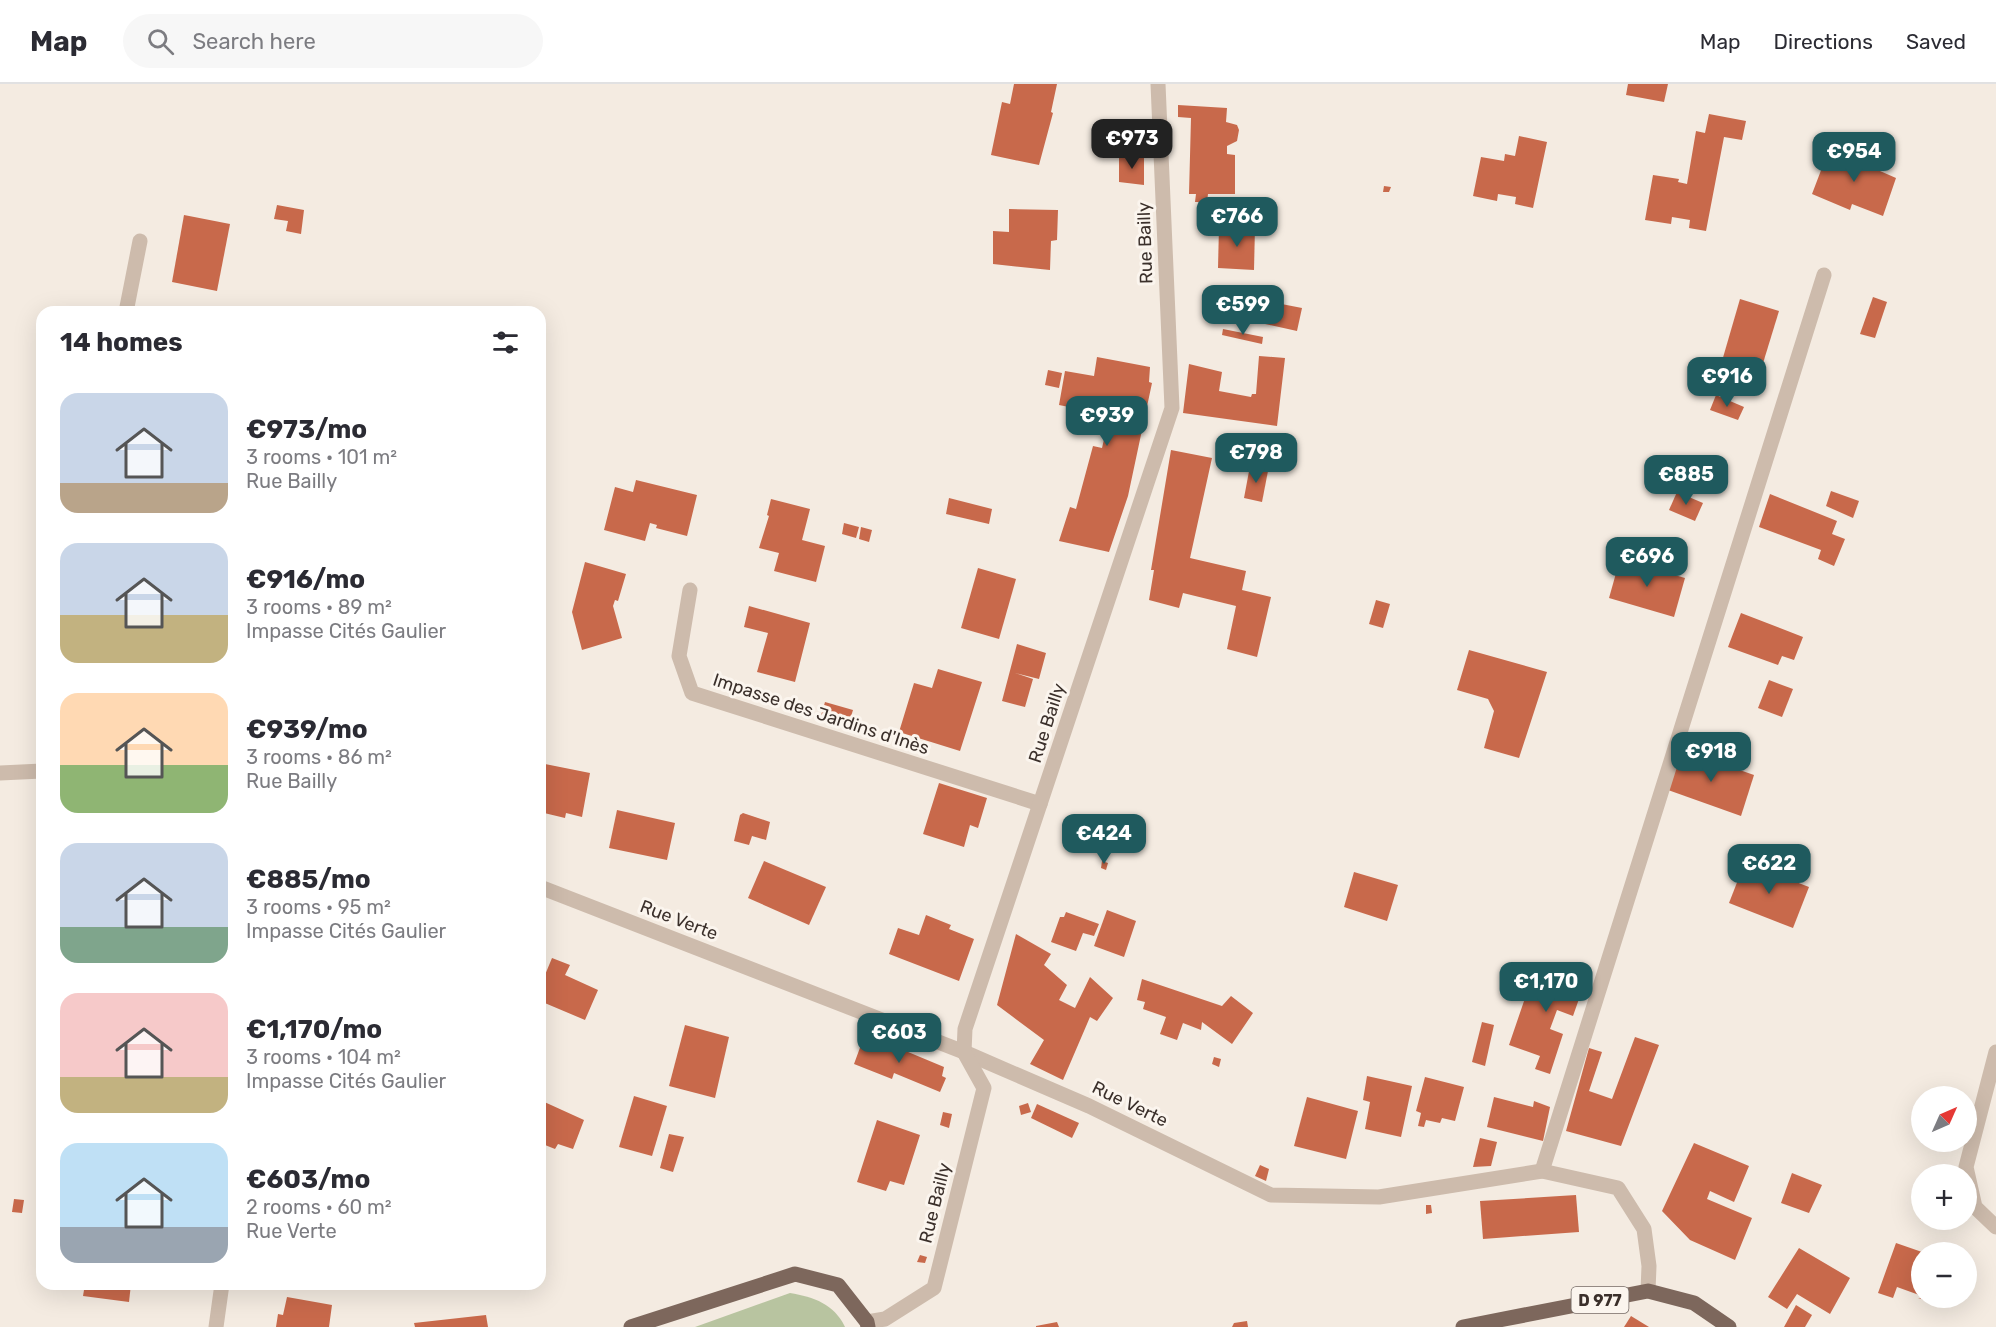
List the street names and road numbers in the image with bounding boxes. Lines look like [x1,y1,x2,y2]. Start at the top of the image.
street label: Rue Bailly [1133,202,1157,284]
street label: Impasse des Jardins d'Inès [710,669,932,759]
street label: Rue Bailly [1024,680,1070,765]
street label: Rue Verte [637,895,721,945]
street label: Rue Verte [1089,1076,1171,1132]
street label: Rue Bailly [914,1160,956,1246]
road number: D 977 [1572,1287,1628,1313]

